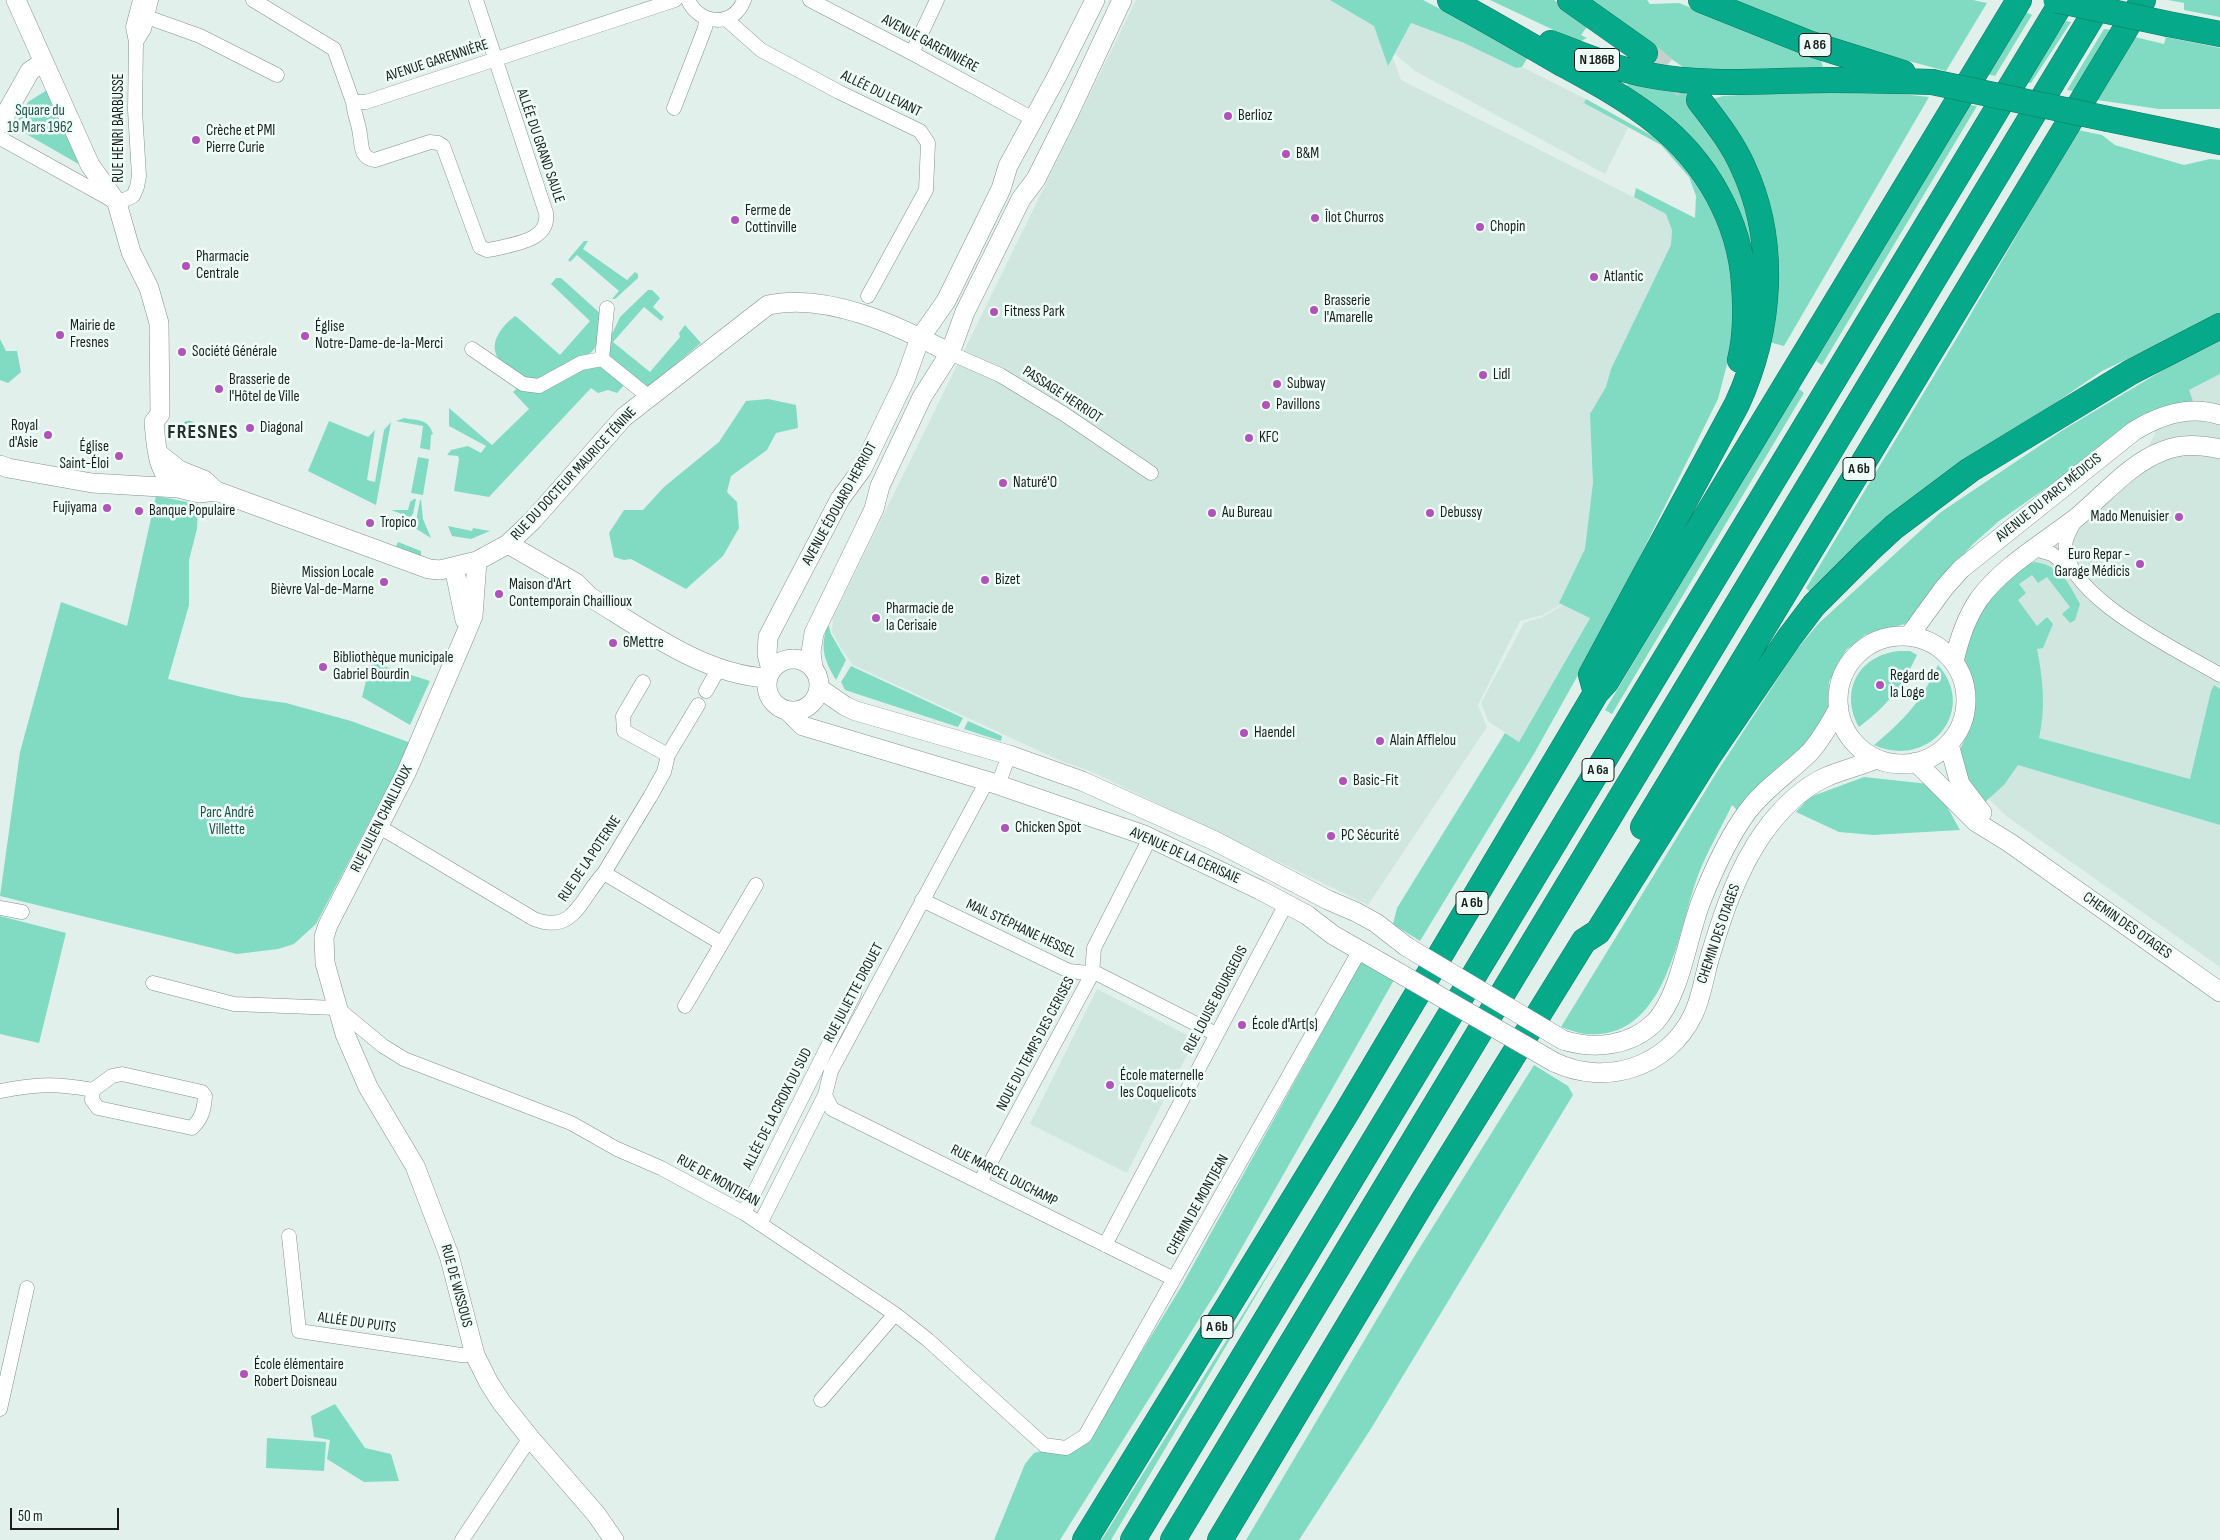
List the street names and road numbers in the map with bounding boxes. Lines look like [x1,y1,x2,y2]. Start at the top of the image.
street label: AVENUE GARENNIÈRE [878,11,982,77]
road number: A 86 [1799,34,1831,56]
street label: AVENUE GARENNIÈRE [383,36,491,86]
road number: N 186B [1574,48,1620,72]
street label: ALLÉE DU LEVANT [838,67,924,121]
street label: RUE HENRI BARBUSSE [110,73,128,183]
street label: ALLÉE DU GRAND SAULE [512,87,568,205]
street label: PASSAGE HERRIOT [1019,363,1105,427]
street label: RUE DU DOCTEUR MAURICE TÉNINE [507,403,641,545]
street label: AVENUE ÉDOUARD HERRIOT [799,439,881,569]
street label: AVENUE DU PARC MÉDICIS [1992,450,2106,546]
road number: A 6b [1843,458,1875,480]
road number: A 6a [1582,758,1614,782]
street label: RUE JULIEN CHAILLIOUX [347,762,417,876]
street label: RUE DE LA POTERNE [555,813,625,905]
street label: AVENUE DE LA CERISAIE [1127,824,1243,888]
street label: CHEMIN DES OTAGES [1693,882,1745,986]
street label: CHEMIN DES OTAGES [2079,889,2175,963]
road number: A 6b [1456,891,1488,914]
street label: MAIL STÉPHANE HESSEL [963,896,1079,962]
street label: RUE JULIETTE DROUET [820,940,888,1046]
street label: RUE LOUISE BOURGEOIS [1180,943,1252,1057]
street label: NOUE DU TEMPS DES CERISES [993,974,1079,1114]
street label: ALLÉE DE LA CROIX DU SUD [739,1045,817,1173]
street label: RUE MARCEL DUCHAMP [947,1141,1061,1211]
street label: RUE DE MONTJEAN [673,1151,763,1211]
street label: CHEMIN DE MONTJEAN [1163,1152,1233,1258]
street label: RUE DE WISSOUS [436,1242,476,1330]
street label: ALLÉE DU PUITS [317,1309,397,1337]
road number: A 6b [1201,1315,1233,1338]

